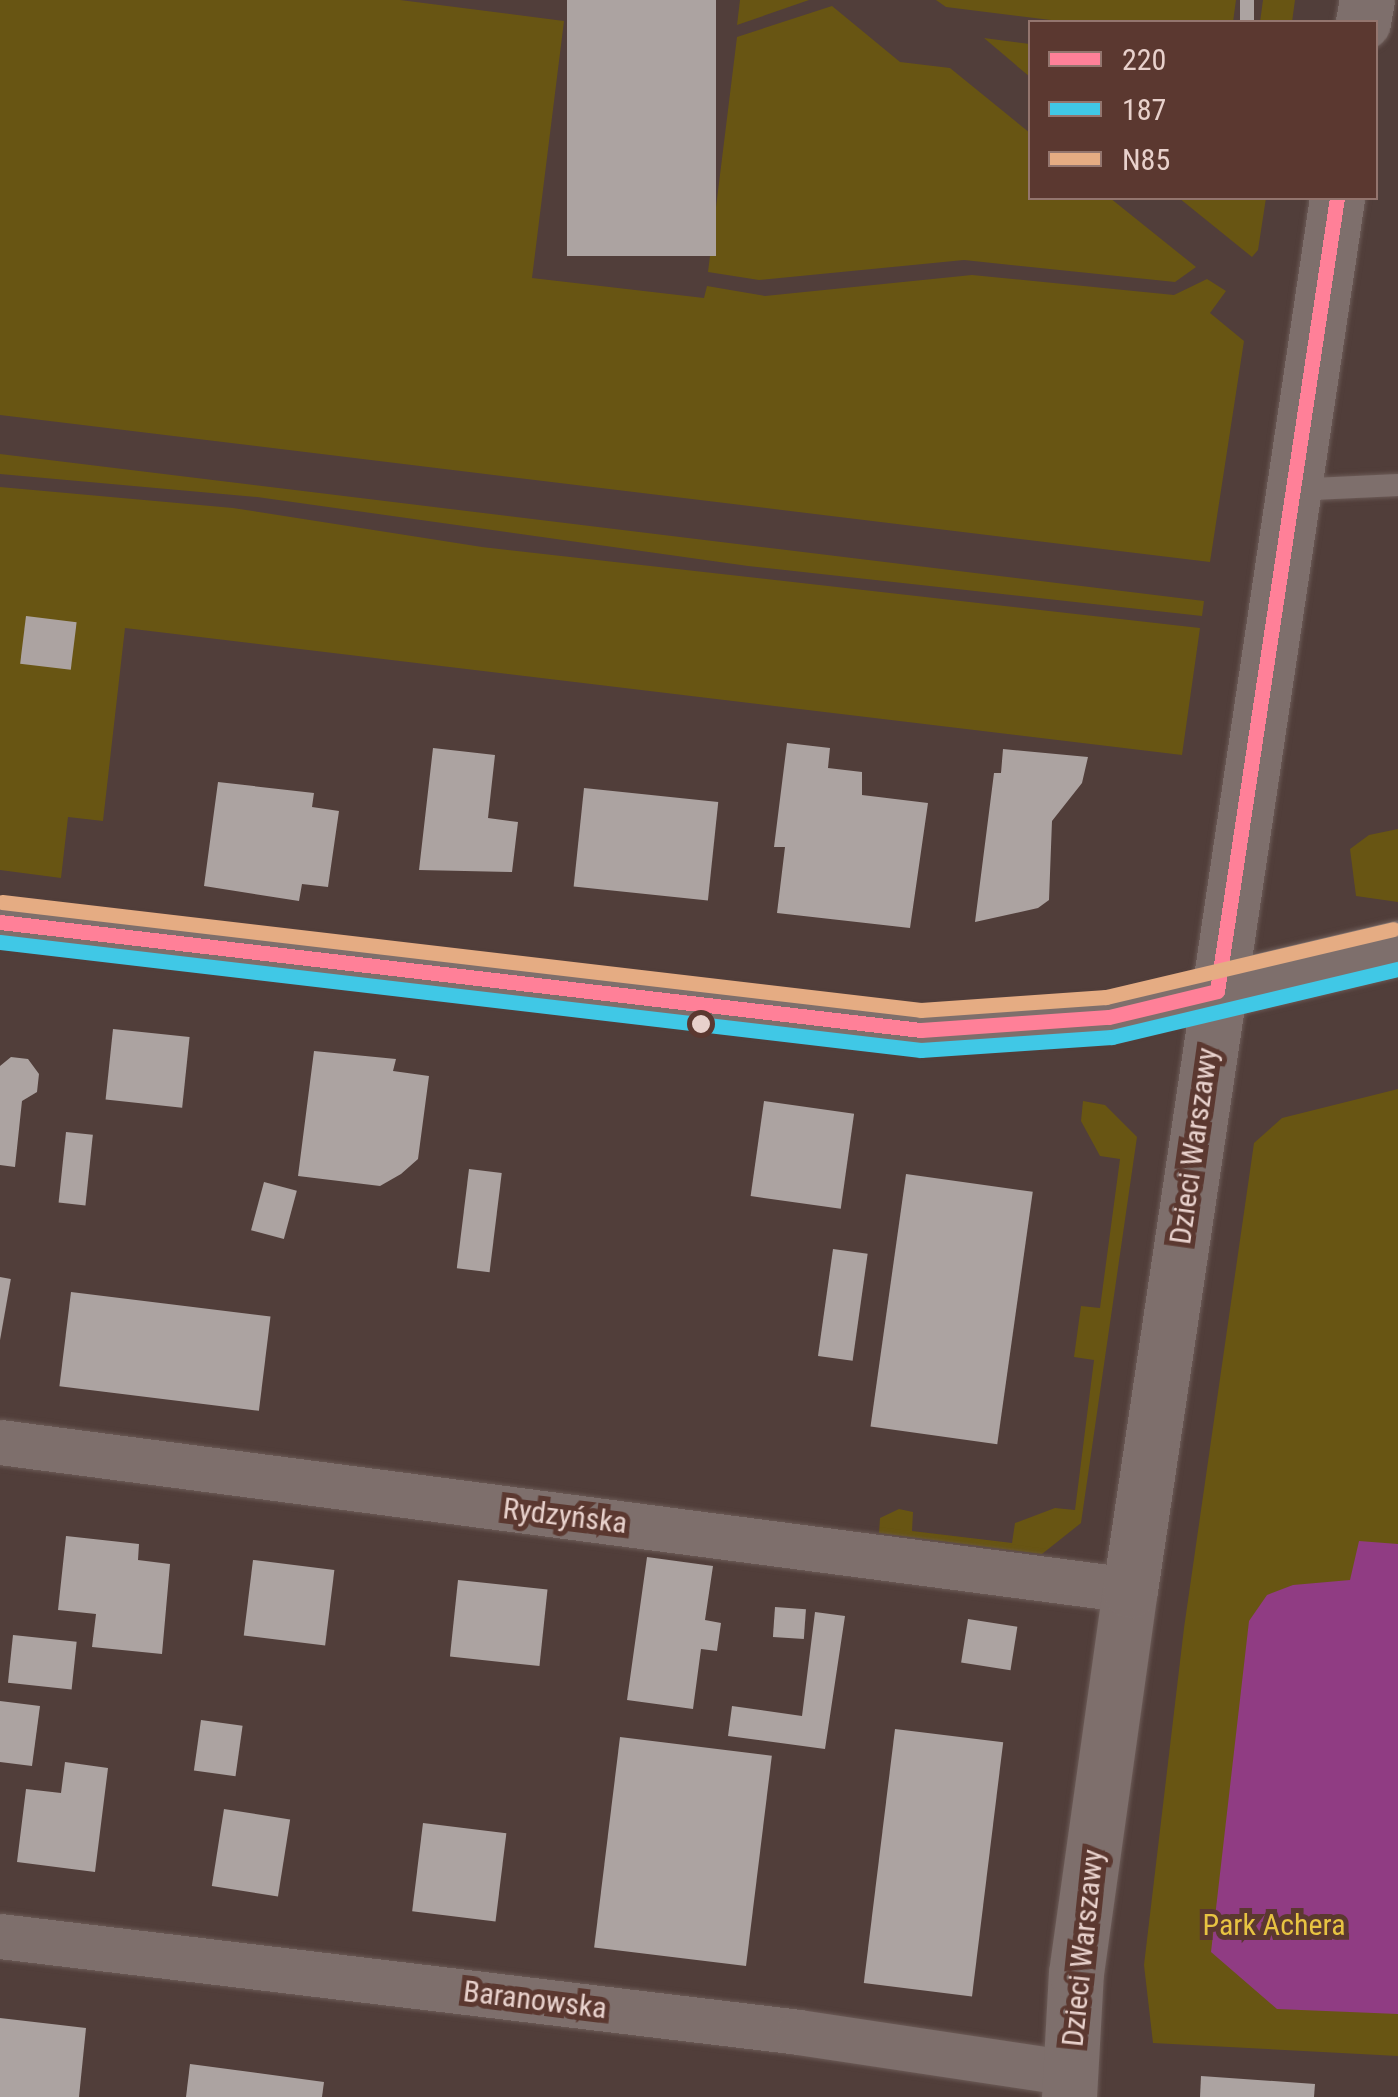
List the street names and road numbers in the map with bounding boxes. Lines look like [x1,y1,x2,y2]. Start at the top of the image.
street label: Dzieci Warszawy [1162,1045,1226,1247]
street label: Rydzyńska [501,1491,629,1541]
street label: Dzieci Warszawy [1055,1848,1111,2048]
street label: Baranowska [461,1973,609,2027]

